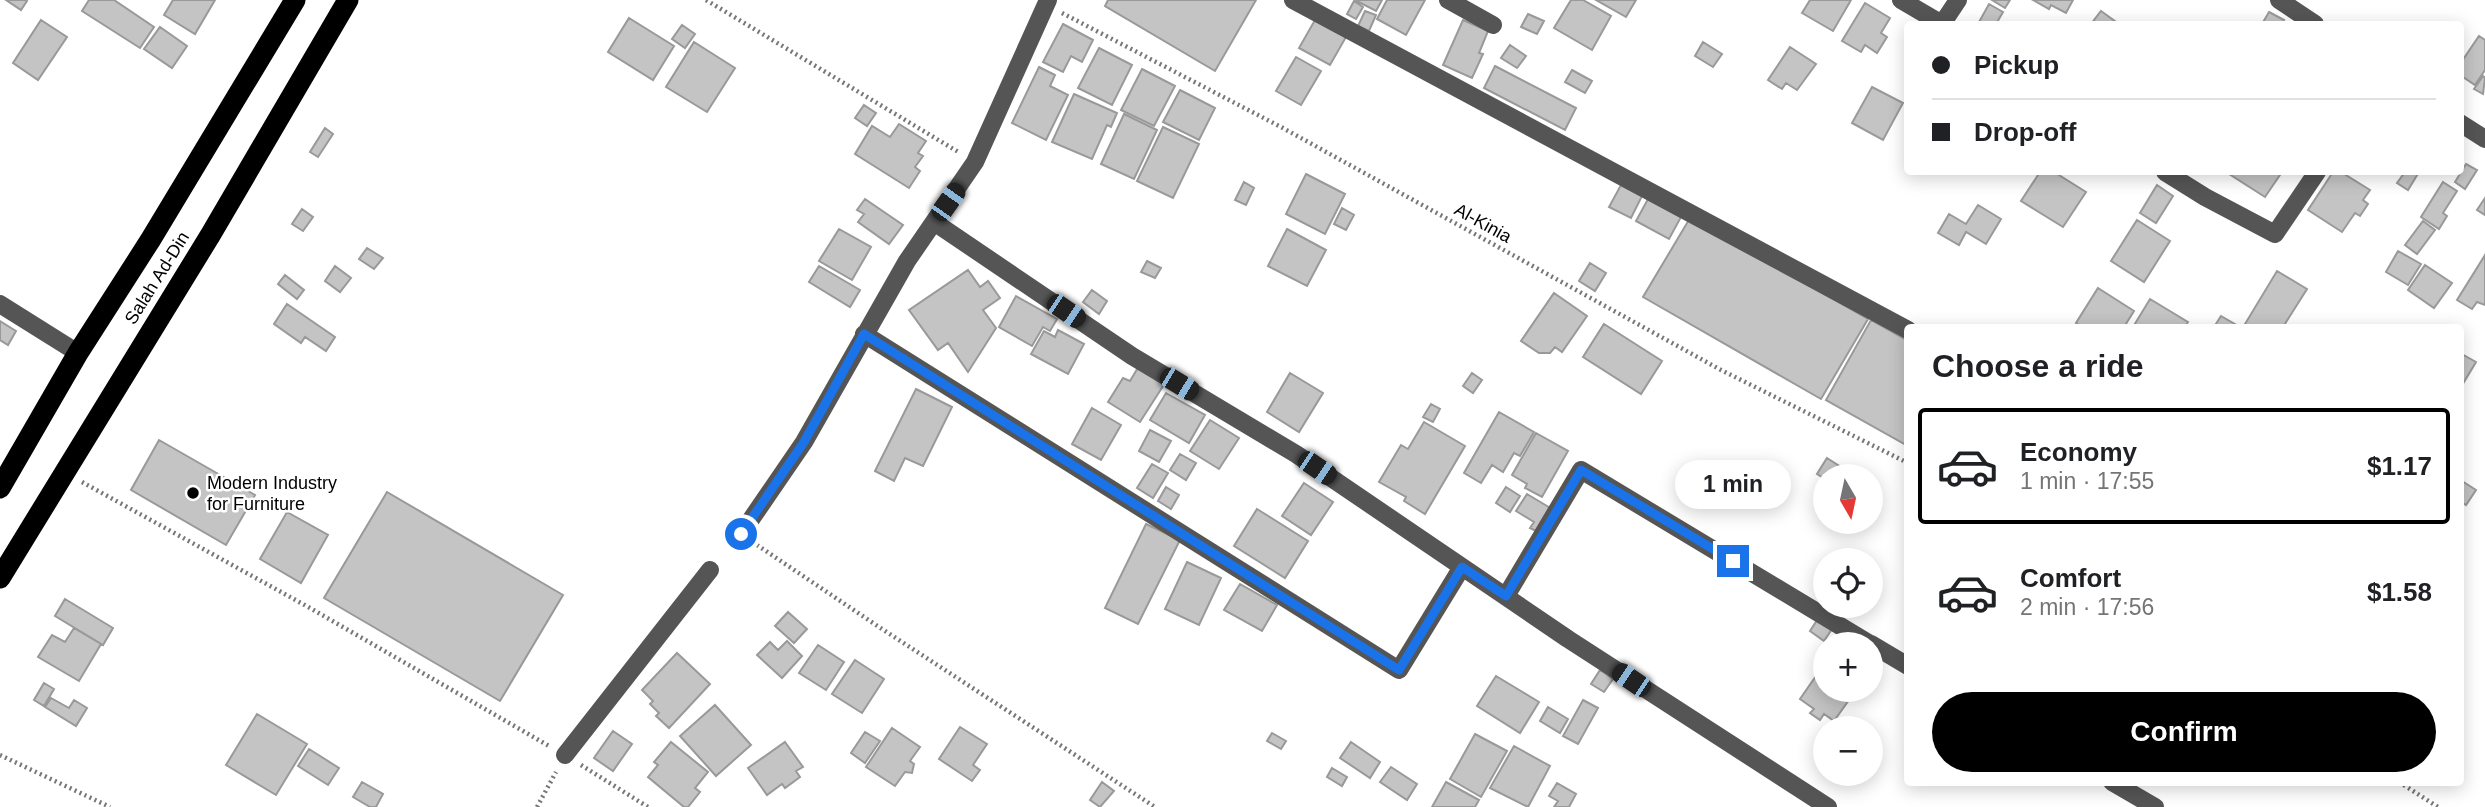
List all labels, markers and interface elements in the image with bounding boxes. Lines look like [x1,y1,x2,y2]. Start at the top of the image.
text: Pickup [1974,50,2059,80]
text: Drop-off [1974,117,2077,147]
car [928,179,969,225]
street label: Al-Kinia [1451,199,1516,247]
street label: Salah Ad-Din [121,228,193,328]
car [1043,291,1090,331]
text: Choose a ride [1932,348,2144,384]
car [1156,364,1203,404]
icon: car [1936,435,1999,498]
text: Economy [2020,437,2137,467]
car [1294,448,1341,488]
text: $1.17 [2367,451,2432,481]
callout: 1 min [1675,460,1791,508]
north arrow [1813,464,1883,534]
map controls [1813,464,1883,786]
text: 1 min · 17:55 [2020,468,2154,494]
text: 1 min [1703,471,1763,497]
place label: Modern Industry for Furniture [207,473,337,514]
marker: Modern Industry for Furniture [185,485,201,501]
route start [725,518,757,550]
route end [1717,545,1749,577]
button: locate [1813,548,1883,618]
icon: car [1936,561,1999,624]
text: Comfort [2020,563,2121,593]
text: $1.58 [2367,577,2432,607]
text: 2 min · 17:56 [2020,594,2154,620]
button: + [1813,632,1883,702]
car [1608,660,1655,700]
button: Confirm [1932,692,2436,772]
button: − [1813,716,1883,786]

